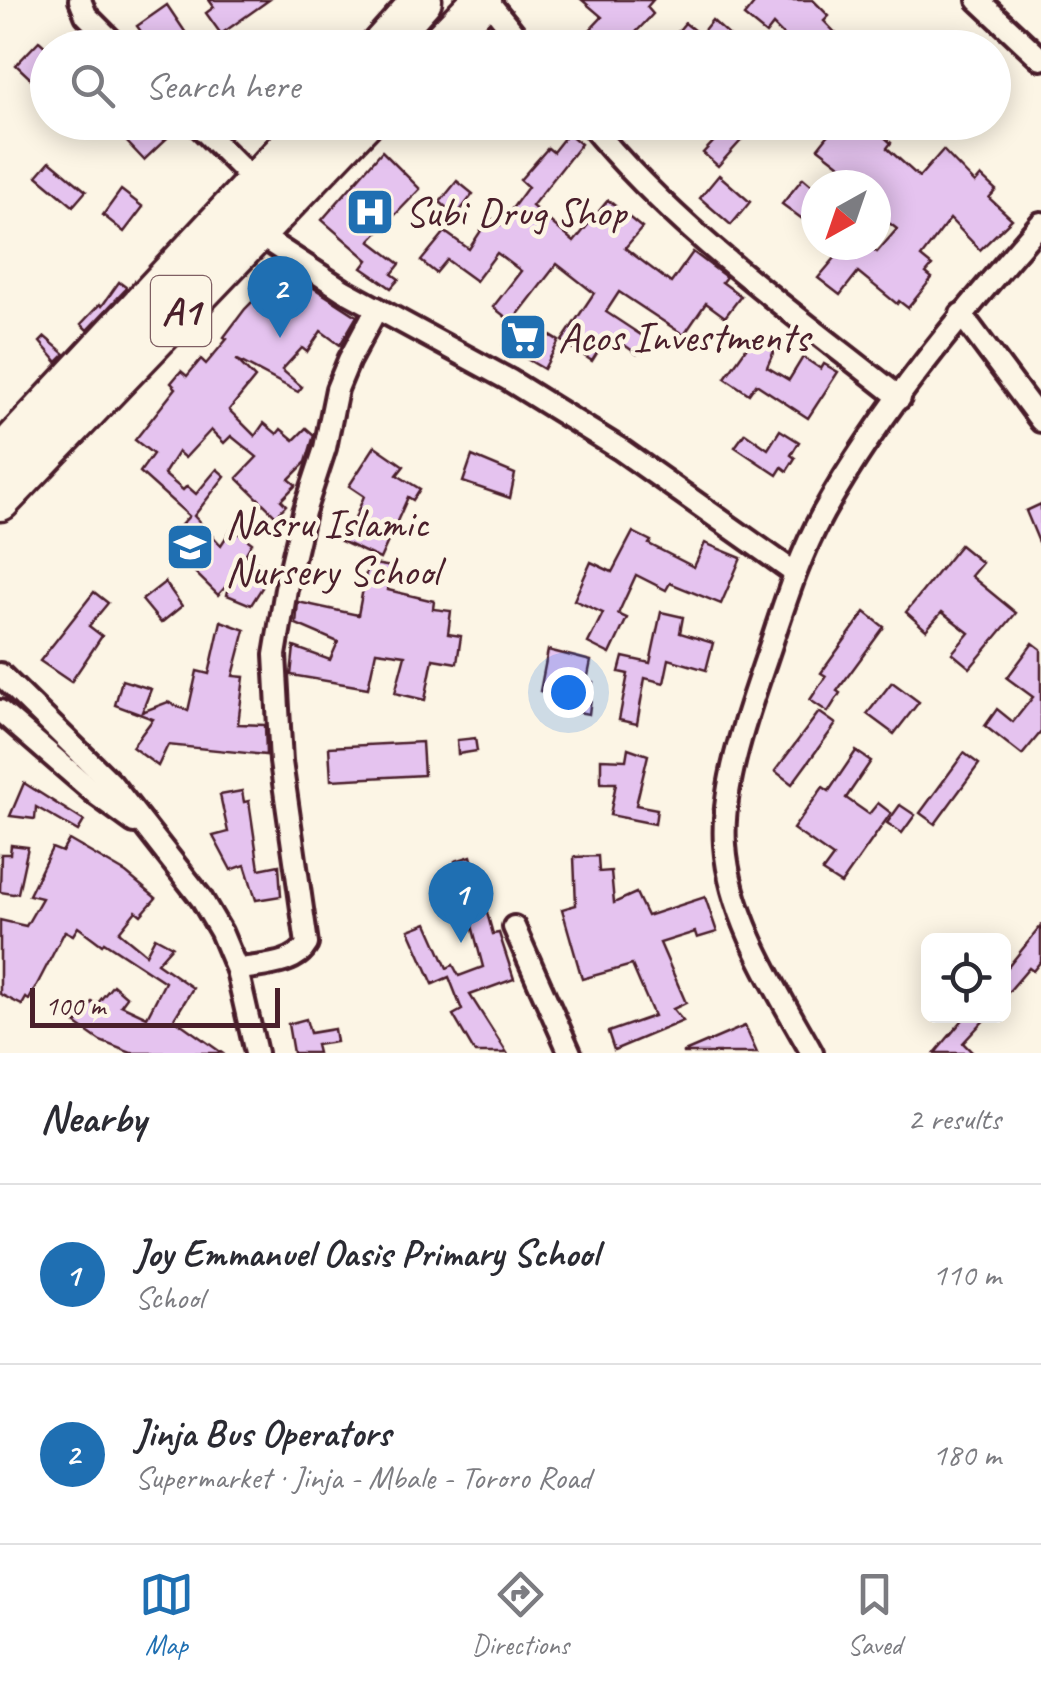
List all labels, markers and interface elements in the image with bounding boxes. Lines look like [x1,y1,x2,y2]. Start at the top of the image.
search box [30,30,1011,140]
icon: search [65,58,120,113]
text: Search here [145,62,300,109]
north arrow [801,170,891,260]
hospital icon: Subi Drug Shop [344,186,396,238]
place label: Subi Drug Shop [405,186,628,239]
pin: 2 [248,255,312,338]
road number: A1 [151,276,211,346]
supermarket icon: Acos Investments [497,311,549,363]
place label: Acos Investments [558,311,813,364]
place label: Nasru Islamic Nursery School [225,497,446,598]
school or university icon: Nasru Islamic Nursery School [164,521,216,573]
your location [543,667,594,718]
pin: 1 [428,860,494,943]
map controls [921,933,1011,1023]
button: locate [921,933,1011,1023]
scale bar [30,983,280,1028]
text: 100 m [45,988,105,1023]
text: Nearby [40,1092,146,1145]
text: 2 results [907,1098,1001,1139]
text: Joy Emmanuel Oasis Primary School [135,1230,599,1277]
text: 1 [65,1254,80,1295]
text: 110 m [932,1254,1001,1295]
text: School [135,1277,204,1318]
text: Jinja Bus Operators [135,1410,391,1457]
text: 2 [65,1434,80,1475]
text: 180 m [932,1434,1001,1475]
text: Supermarket · Jinja - Mbale - Tororo Road [135,1457,591,1498]
tab: Map [139,1567,194,1662]
tab: Directions [472,1567,569,1662]
tab: Saved [847,1567,902,1662]

